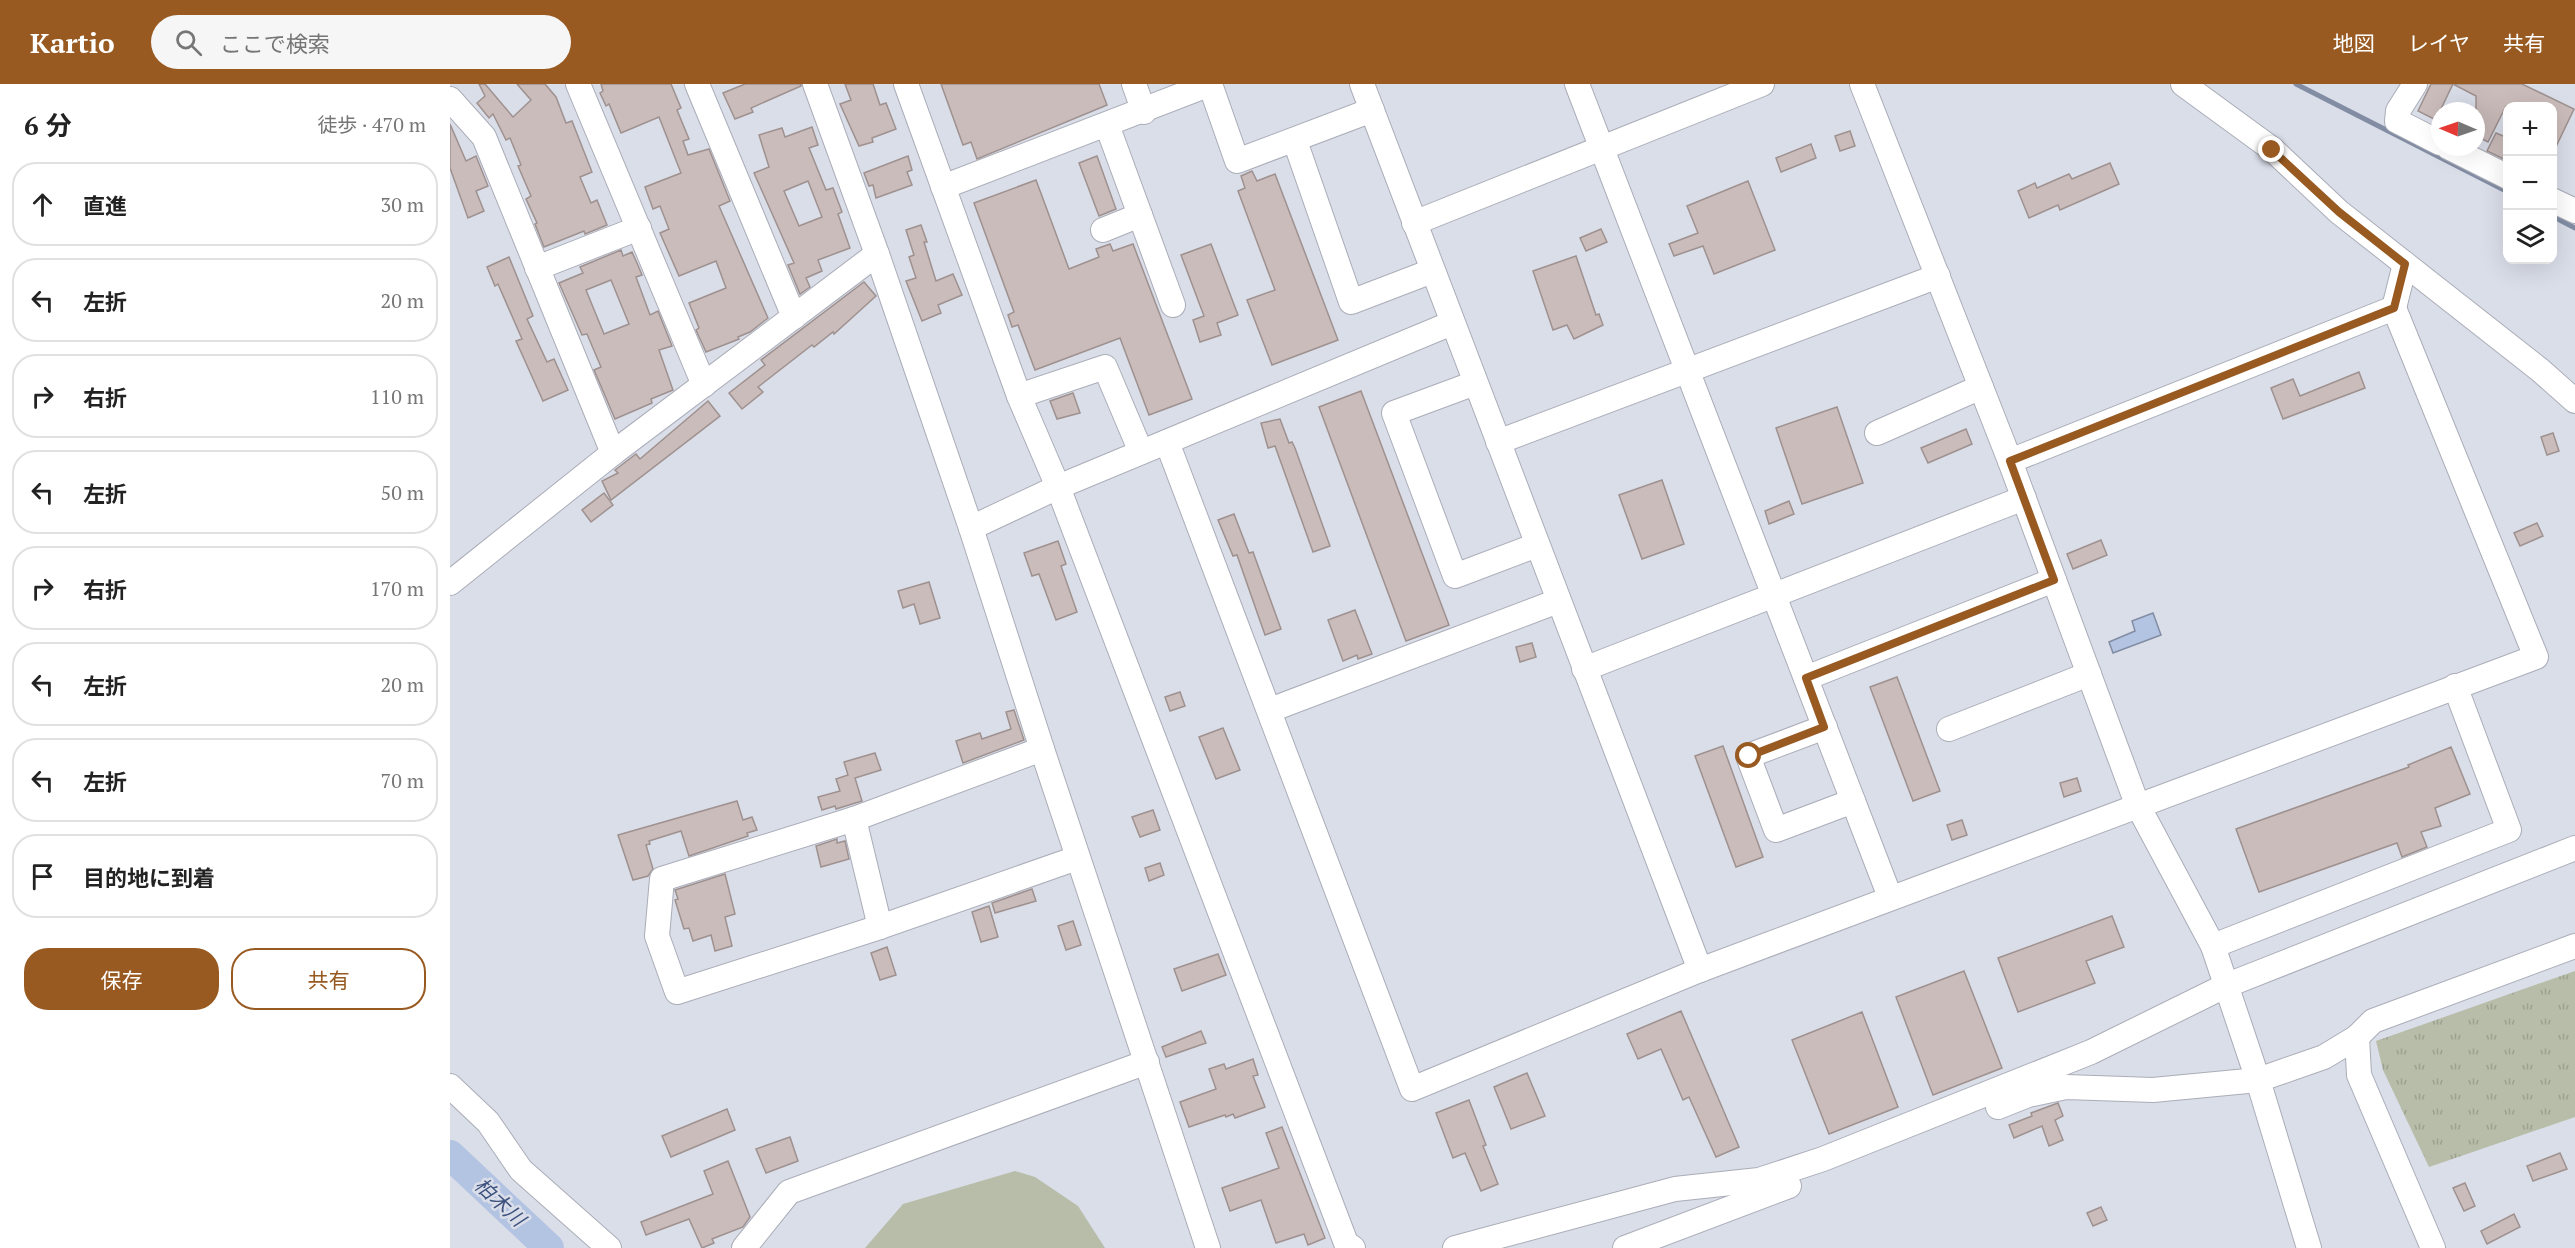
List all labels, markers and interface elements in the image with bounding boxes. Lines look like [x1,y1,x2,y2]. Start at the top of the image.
search box [151,15,571,69]
text: Kartio [30,24,115,61]
icon: search [172,26,205,59]
text: ここで検索 [220,29,330,58]
text: 地図 [2333,29,2375,57]
text: レイヤ [2408,29,2470,57]
text: 共有 [2503,29,2545,57]
north arrow [2431,102,2485,156]
map controls [2503,102,2557,264]
button: + [2503,102,2557,156]
text: 6 分 [24,108,72,142]
text: 徒歩 · 470 m [317,111,426,138]
route end [2258,136,2284,162]
button: − [2503,156,2557,210]
icon: ahead [26,188,59,221]
text: 直進 [83,191,127,220]
text: 30 m [381,191,424,218]
button: layers [2503,210,2557,264]
icon: left [26,284,59,317]
text: 左折 [83,287,127,316]
text: 20 m [381,287,424,314]
icon: right [26,380,59,413]
text: 右折 [83,383,127,412]
text: 110 m [370,383,424,410]
icon: left [26,476,59,509]
text: 左折 [83,479,127,508]
text: 50 m [381,479,424,506]
icon: right [26,572,59,605]
text: 右折 [83,575,127,604]
text: 170 m [370,575,424,602]
icon: left [26,668,59,701]
text: 左折 [83,671,127,700]
text: 20 m [381,671,424,698]
route start [1735,742,1761,768]
icon: left [26,764,59,797]
text: 左折 [83,767,127,796]
text: 70 m [381,767,424,794]
icon: arrive [26,860,59,893]
text: 目的地に到着 [83,863,215,892]
button: 保存 [24,948,219,1010]
button: 共有 [231,948,426,1010]
water label: 柏木川 [469,1171,533,1233]

